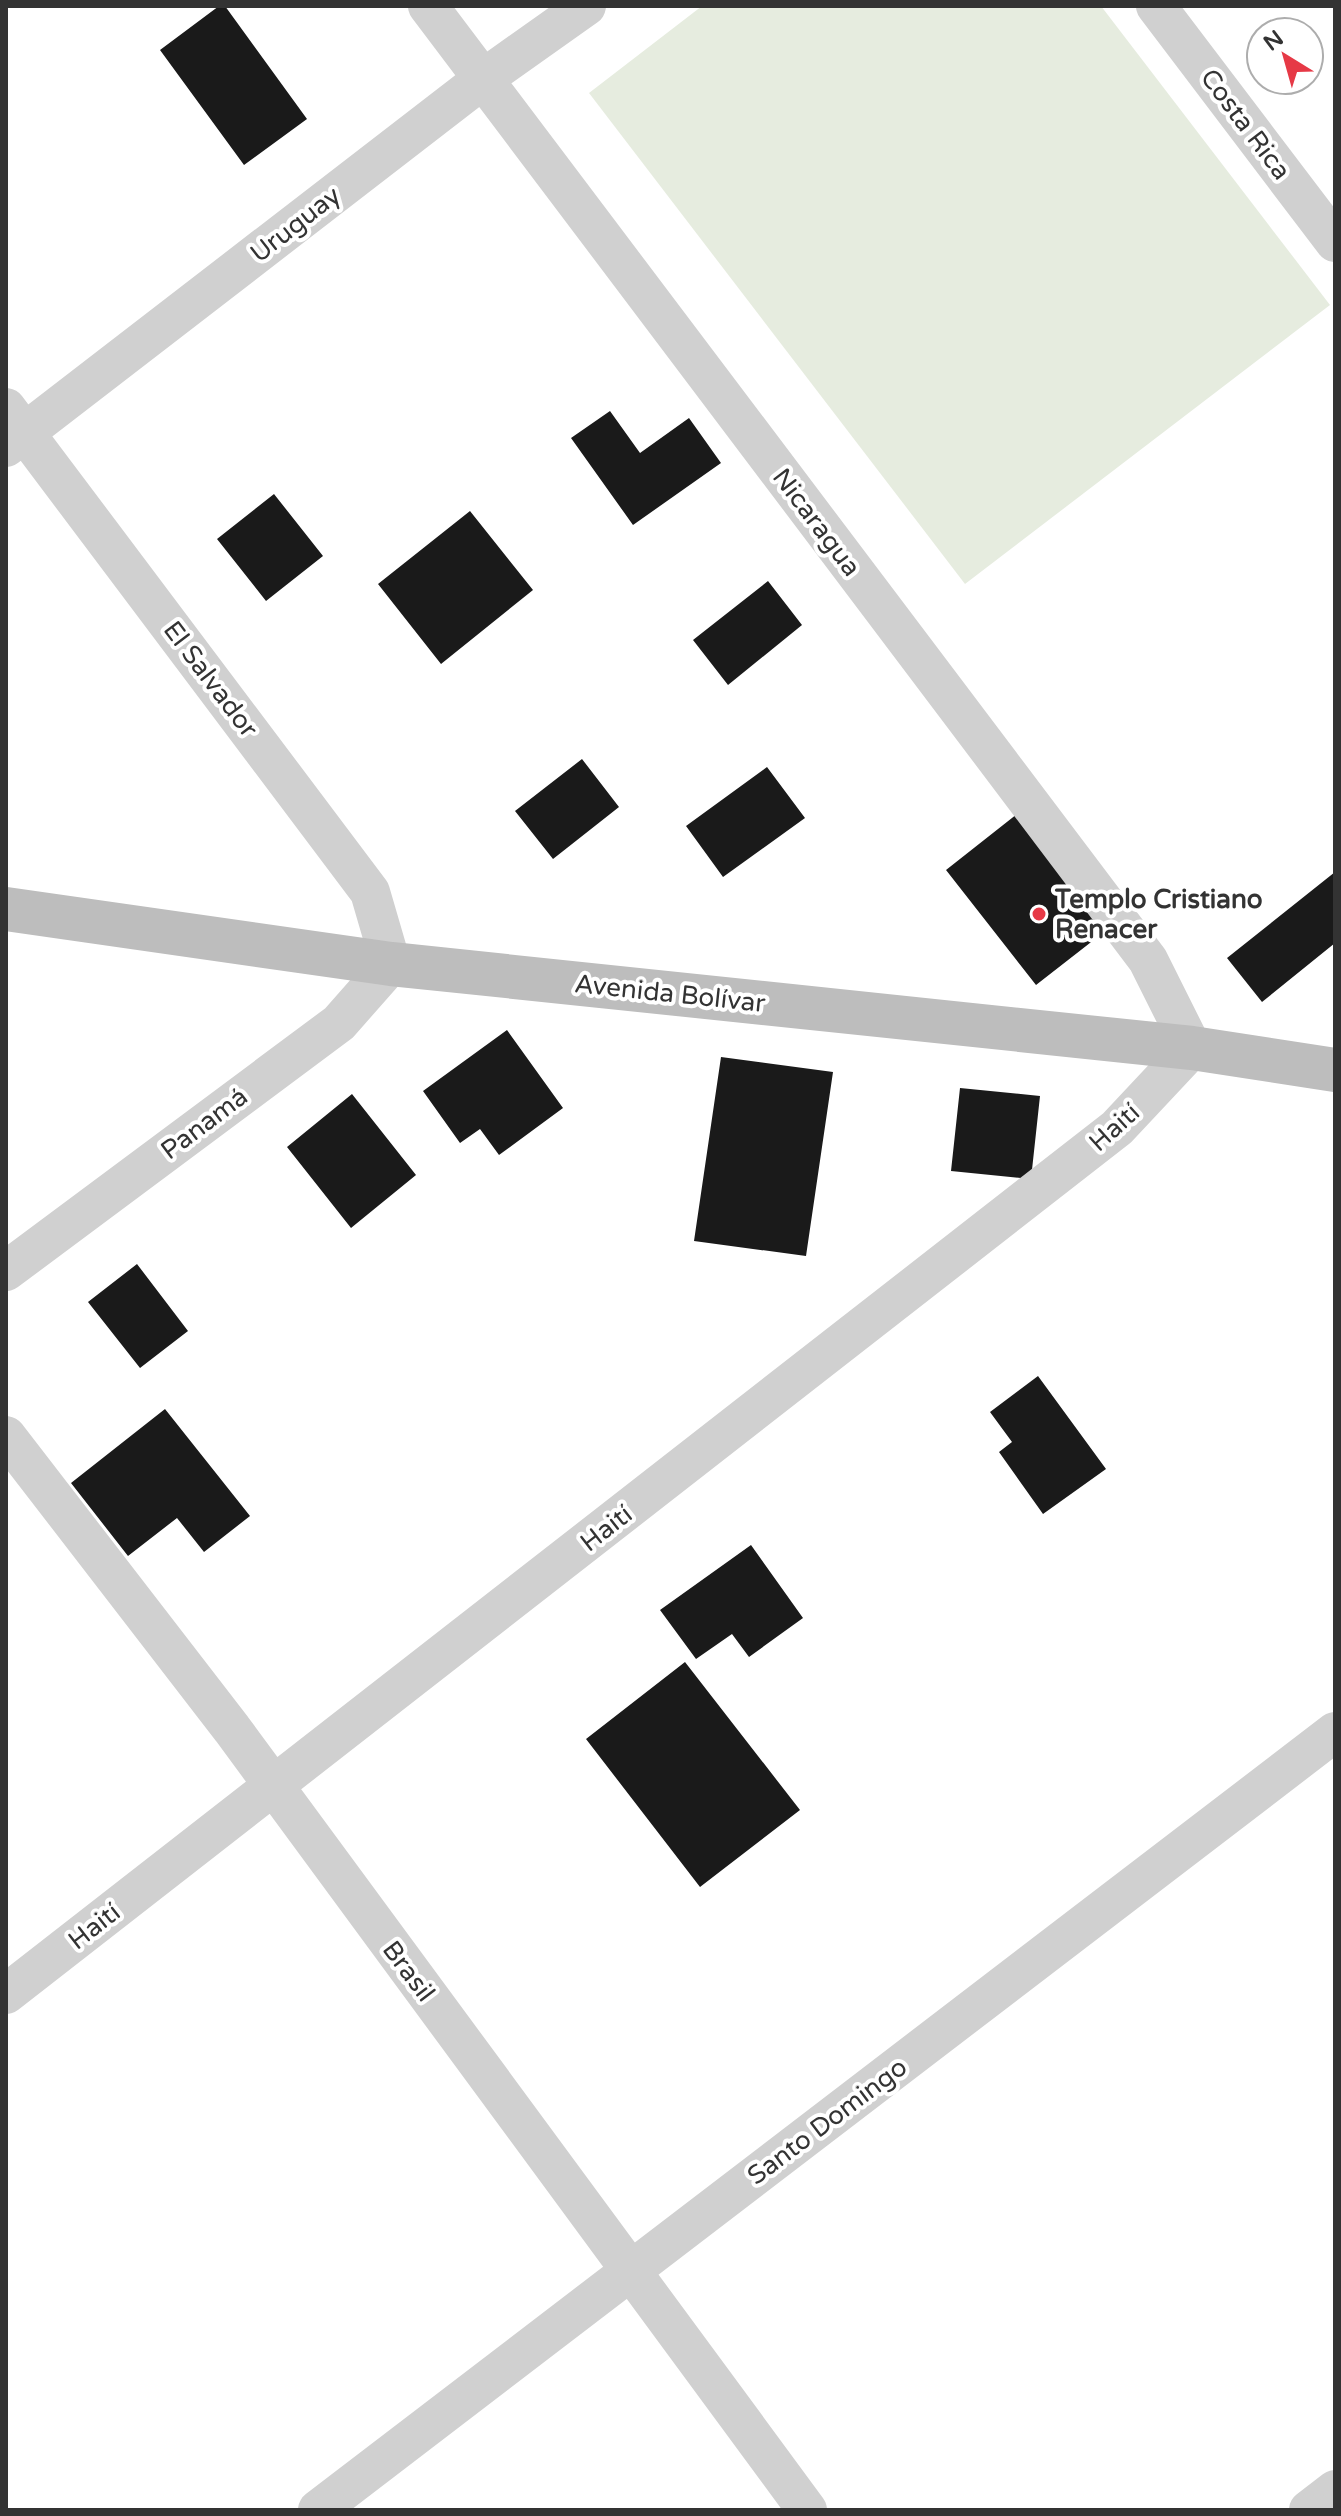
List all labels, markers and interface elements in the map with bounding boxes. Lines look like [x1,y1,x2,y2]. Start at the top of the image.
north arrow [1245,16,1325,96]
text: N [1259,25,1288,57]
street label: Costa Rica [1194,63,1297,186]
street label: Uruguay [244,180,346,269]
street label: Nicaragua [766,462,867,582]
street label: El Salvador [157,615,264,743]
place label: Templo Cristiano Renacer [1054,884,1263,945]
marker: Templo Cristiano Renacer [1030,905,1048,923]
street label: Avenida Bolívar [573,968,767,1019]
street label: Panamá [155,1081,254,1166]
street label: Haití [1083,1097,1146,1158]
street label: Haití [574,1499,638,1558]
street label: Haití [62,1897,126,1956]
street label: Brasil [376,1935,441,2008]
street label: Santo Domingo [741,2051,913,2191]

